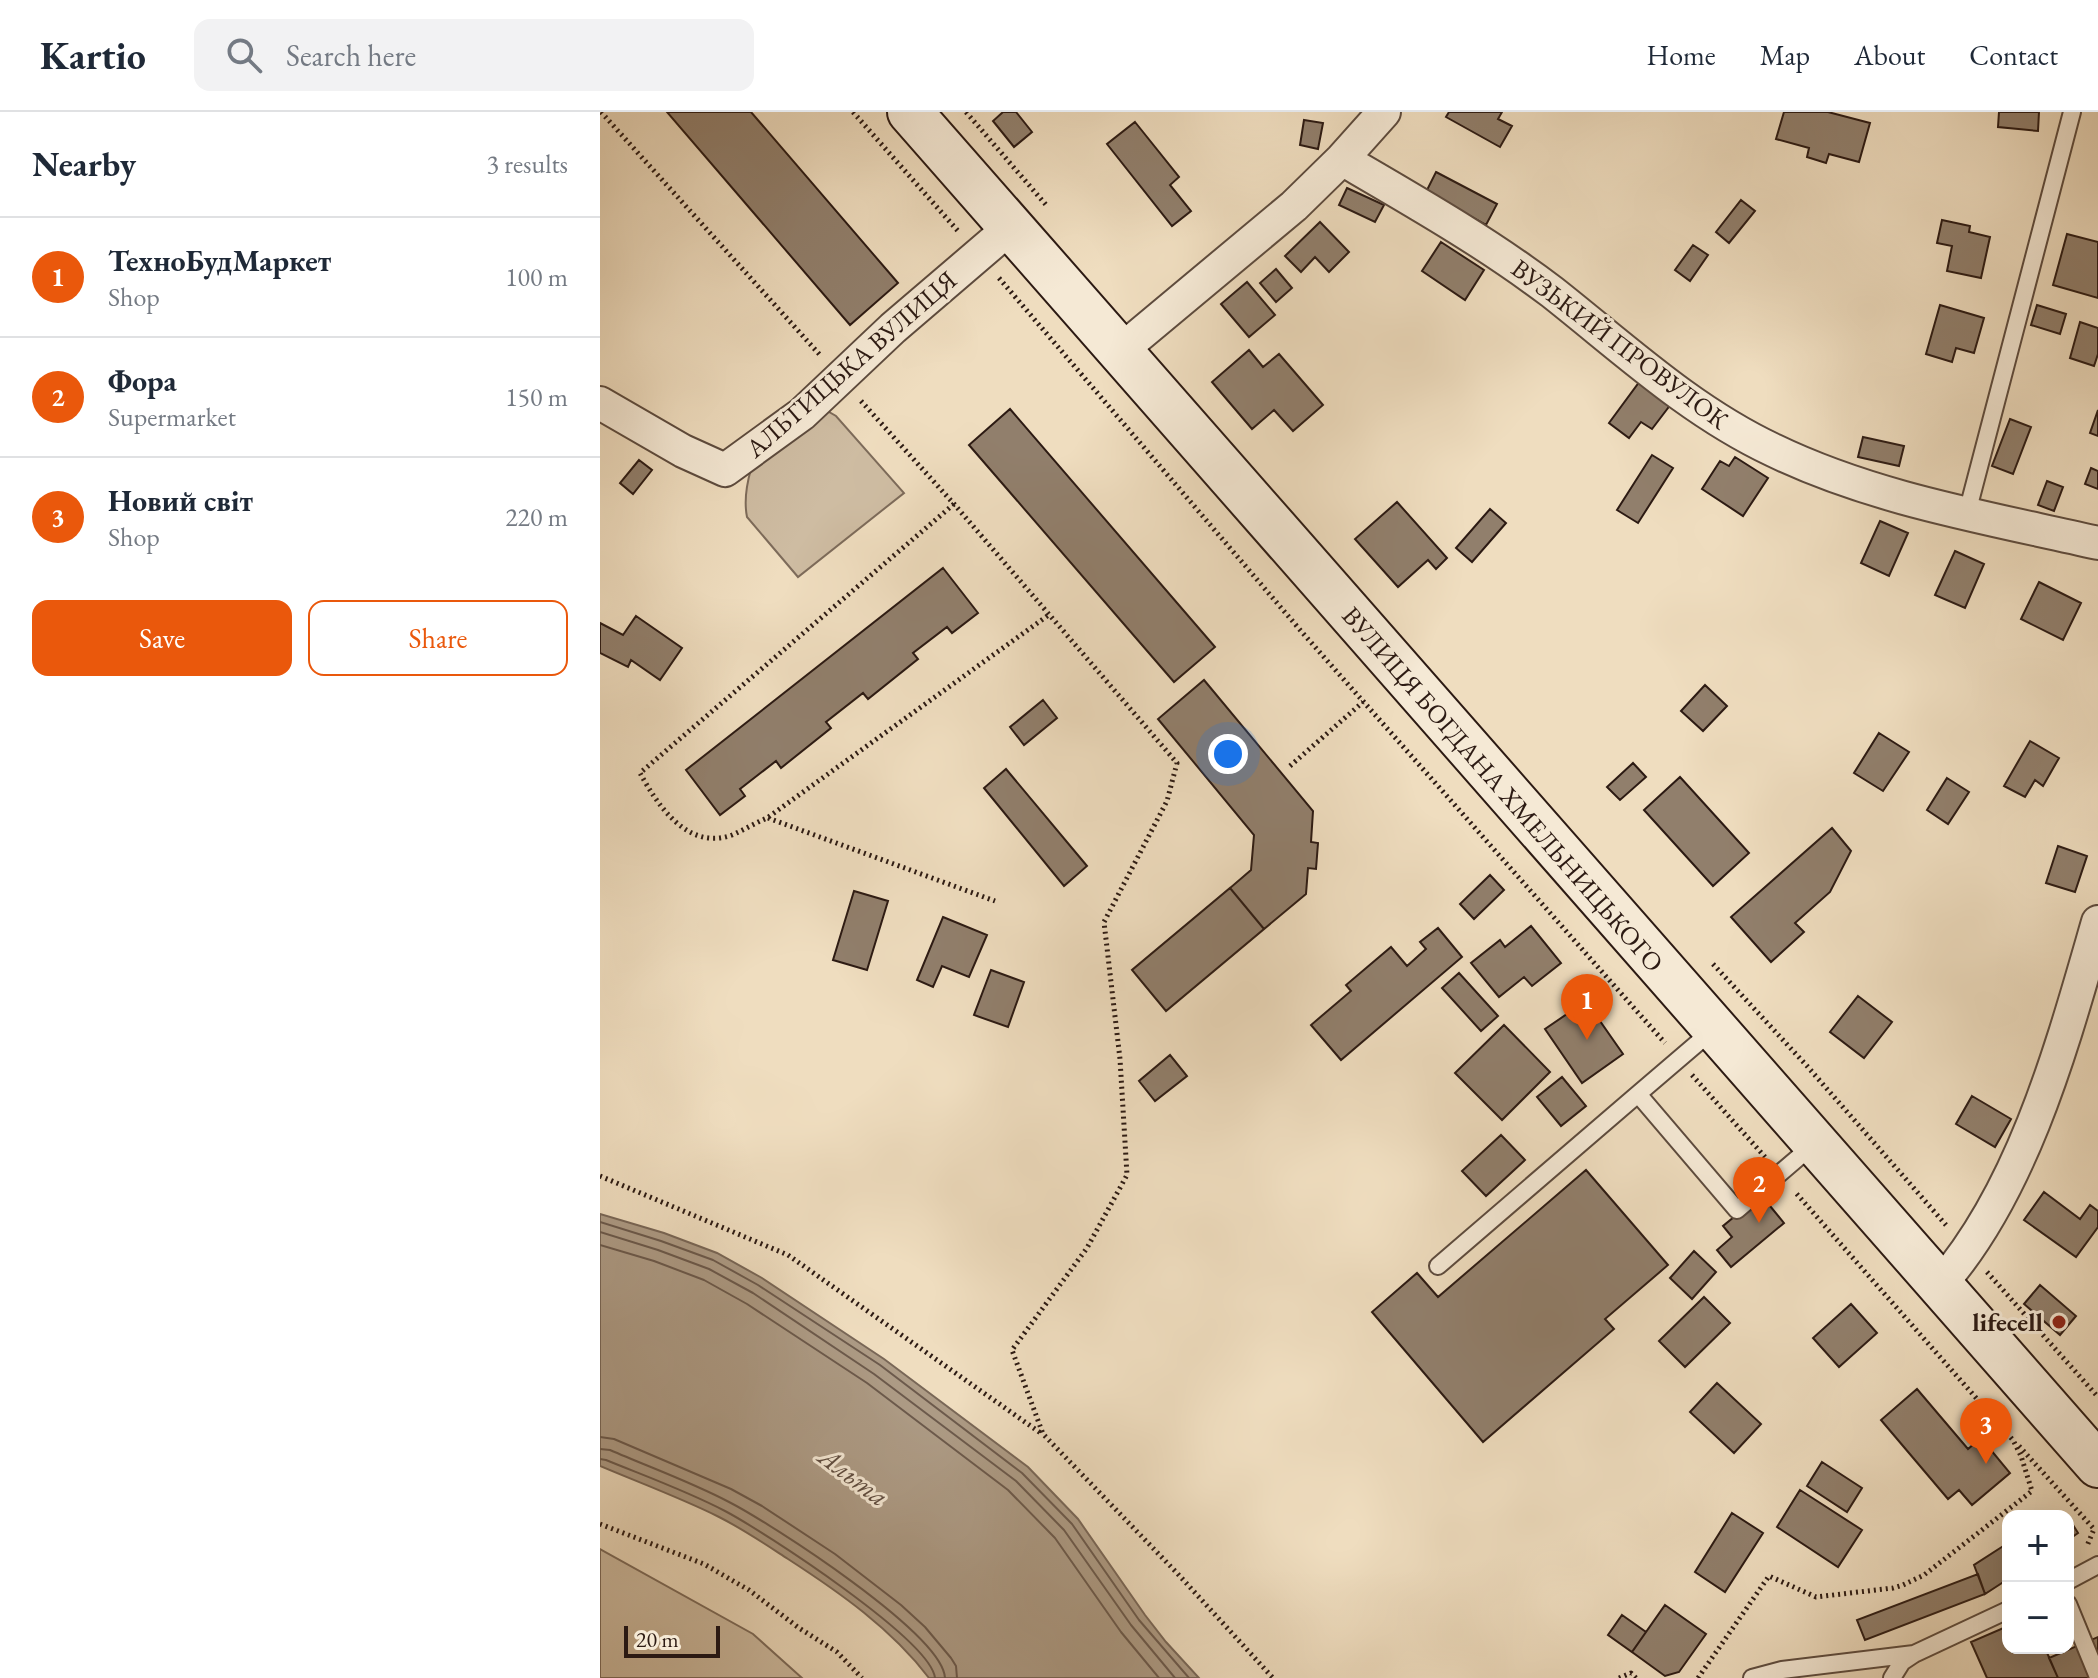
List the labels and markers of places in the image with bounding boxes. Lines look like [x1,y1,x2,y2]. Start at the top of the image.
pin: 1 [1561,974,1613,1040]
pin: 2 [1733,1157,1785,1223]
place label: lifecell [1972,1305,2043,1339]
marker: lifecell [2050,1313,2068,1331]
pin: 3 [1960,1398,2012,1464]

